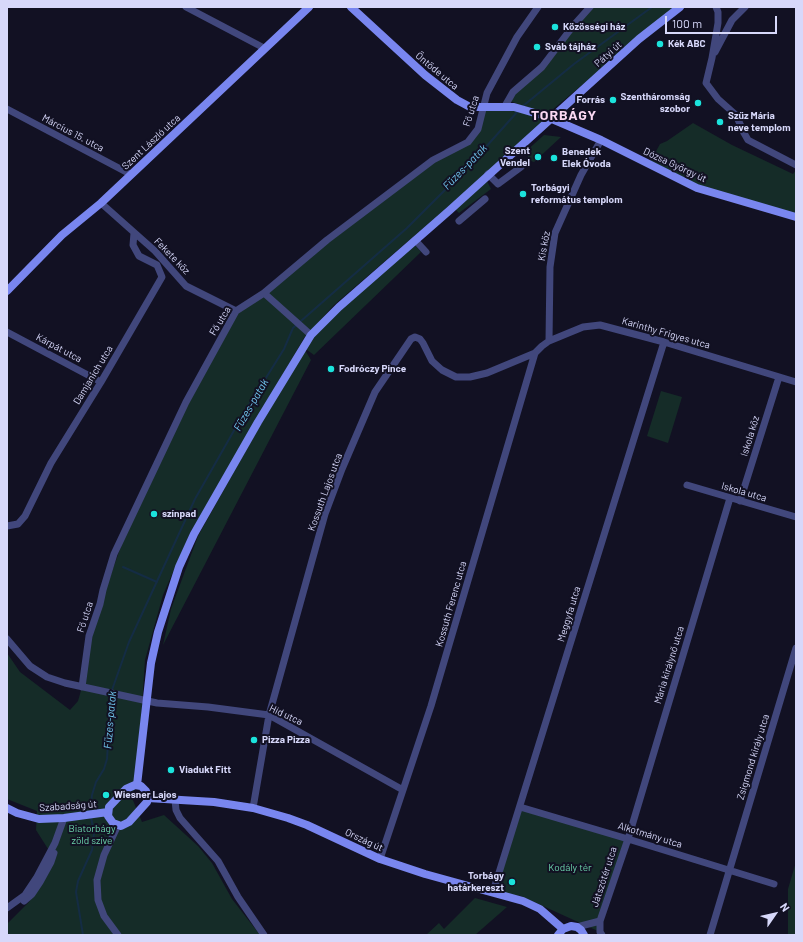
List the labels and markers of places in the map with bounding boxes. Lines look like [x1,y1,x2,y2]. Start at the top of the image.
place label: Közösségi ház [563,21,625,33]
marker: Közösségi ház [550,22,560,32]
place label: Kék ABC [668,38,706,50]
marker: Kék ABC [655,39,665,49]
place label: Sváb tájház [545,41,596,53]
marker: Sváb tájház [532,42,542,52]
place label: Szentháromság szobor [620,91,690,114]
place label: Forrás [577,94,605,106]
marker: Forrás [608,95,618,105]
marker: Szentháromság szobor [693,98,703,108]
place label: Szűz Mária neve templom [728,110,791,134]
marker: Szűz Mária neve templom [715,117,725,127]
place label: Szent Vendel [500,145,530,168]
place label: Benedek Elek Óvoda [562,146,611,170]
marker: Szent Vendel [533,152,543,162]
marker: Benedek Elek Óvoda [549,153,559,163]
place label: Torbágyi református templom [531,182,622,206]
marker: Torbágyi református templom [518,189,528,199]
place label: Fodróczy Pince [339,363,406,375]
marker: Fodróczy Pince [326,364,336,374]
place label: színpad [162,508,196,520]
marker: színpad [149,509,159,519]
place label: Pizza Pizza [262,734,310,746]
marker: Pizza Pizza [249,735,259,745]
place label: Viadukt Fitt [179,764,231,776]
marker: Viadukt Fitt [166,765,176,775]
place label: Wiesner Lajos [114,789,177,801]
marker: Wiesner Lajos [101,790,111,800]
place label: Torbágy határkereszt [448,870,504,894]
marker: Torbágy határkereszt [507,877,517,887]

